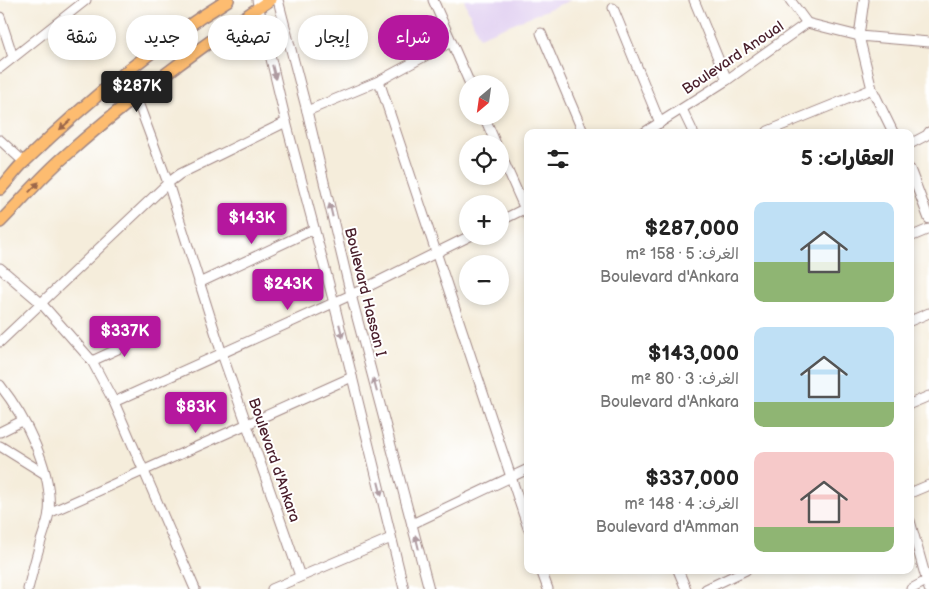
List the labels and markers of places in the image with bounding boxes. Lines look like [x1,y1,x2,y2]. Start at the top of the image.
pin: $287K [102,70,172,113]
pin: $143K [217,202,287,245]
pin: $243K [253,268,323,311]
pin: $337K [90,316,160,358]
pin: $83K [166,392,226,434]

